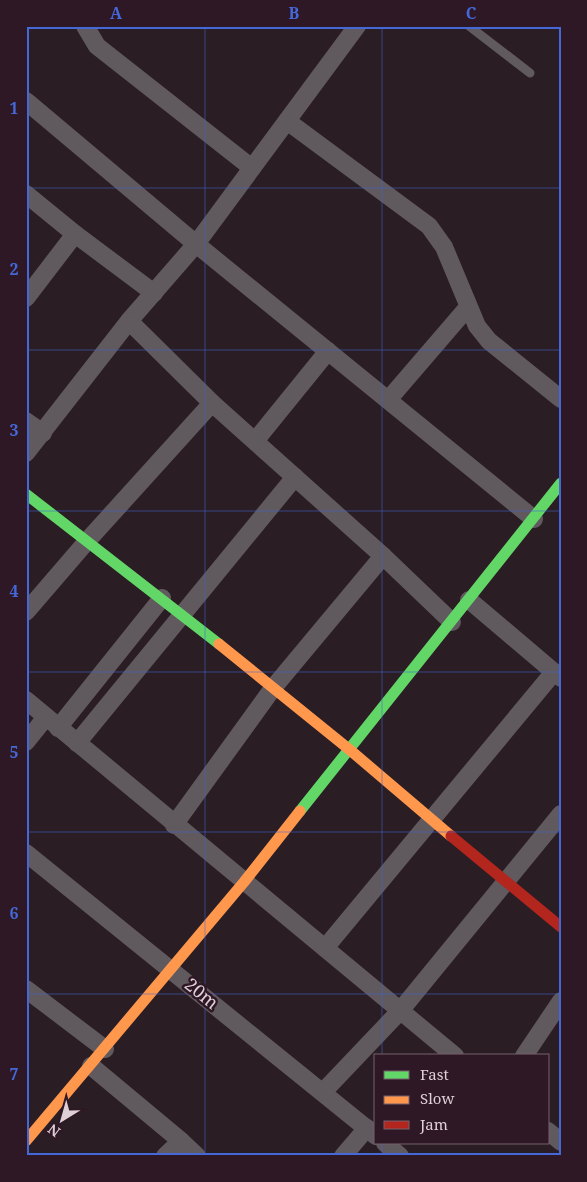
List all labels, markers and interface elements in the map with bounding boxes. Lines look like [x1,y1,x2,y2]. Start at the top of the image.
text: A [110,2,123,24]
text: B [289,2,300,24]
text: C [466,2,477,24]
text: 1 [9,97,19,119]
text: 2 [9,258,19,280]
text: 3 [9,419,19,441]
text: 4 [9,580,19,602]
text: 5 [9,741,19,763]
text: 6 [9,902,19,924]
street label: 20m [180,972,224,1014]
legend [374,1054,550,1144]
text: 7 [9,1063,19,1085]
text: Fast [420,1064,449,1084]
text: Slow [420,1088,454,1108]
north arrow [38,1094,88,1144]
text: Jam [419,1114,448,1134]
text: N [44,1120,64,1142]

